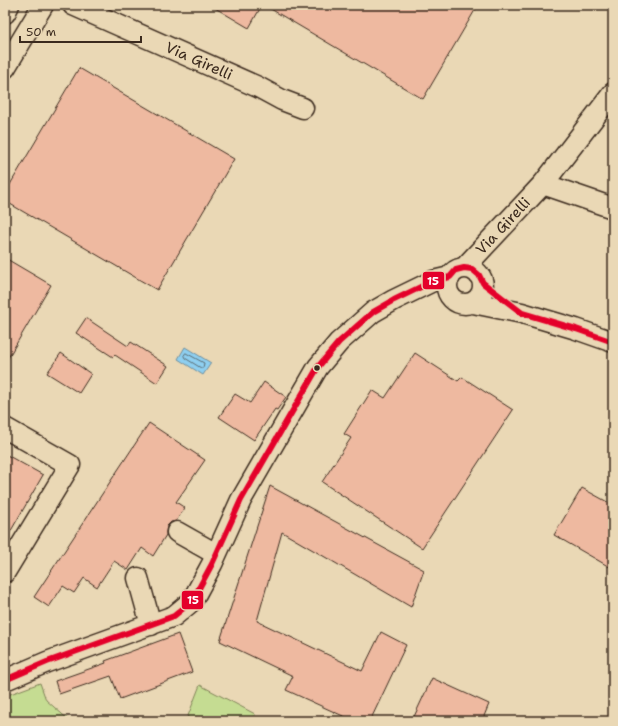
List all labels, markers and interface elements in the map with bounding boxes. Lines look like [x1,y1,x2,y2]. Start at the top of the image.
scale bar [20,18,141,44]
text: 50 m [26,24,56,40]
street label: Via Girelli [162,37,236,85]
street label: Via Girelli [471,193,535,259]
line badge: 15 [422,271,445,290]
text: 15 [427,274,439,289]
unlabelled marker [312,363,322,373]
line badge: 15 [181,590,204,610]
text: 15 [187,593,199,608]

